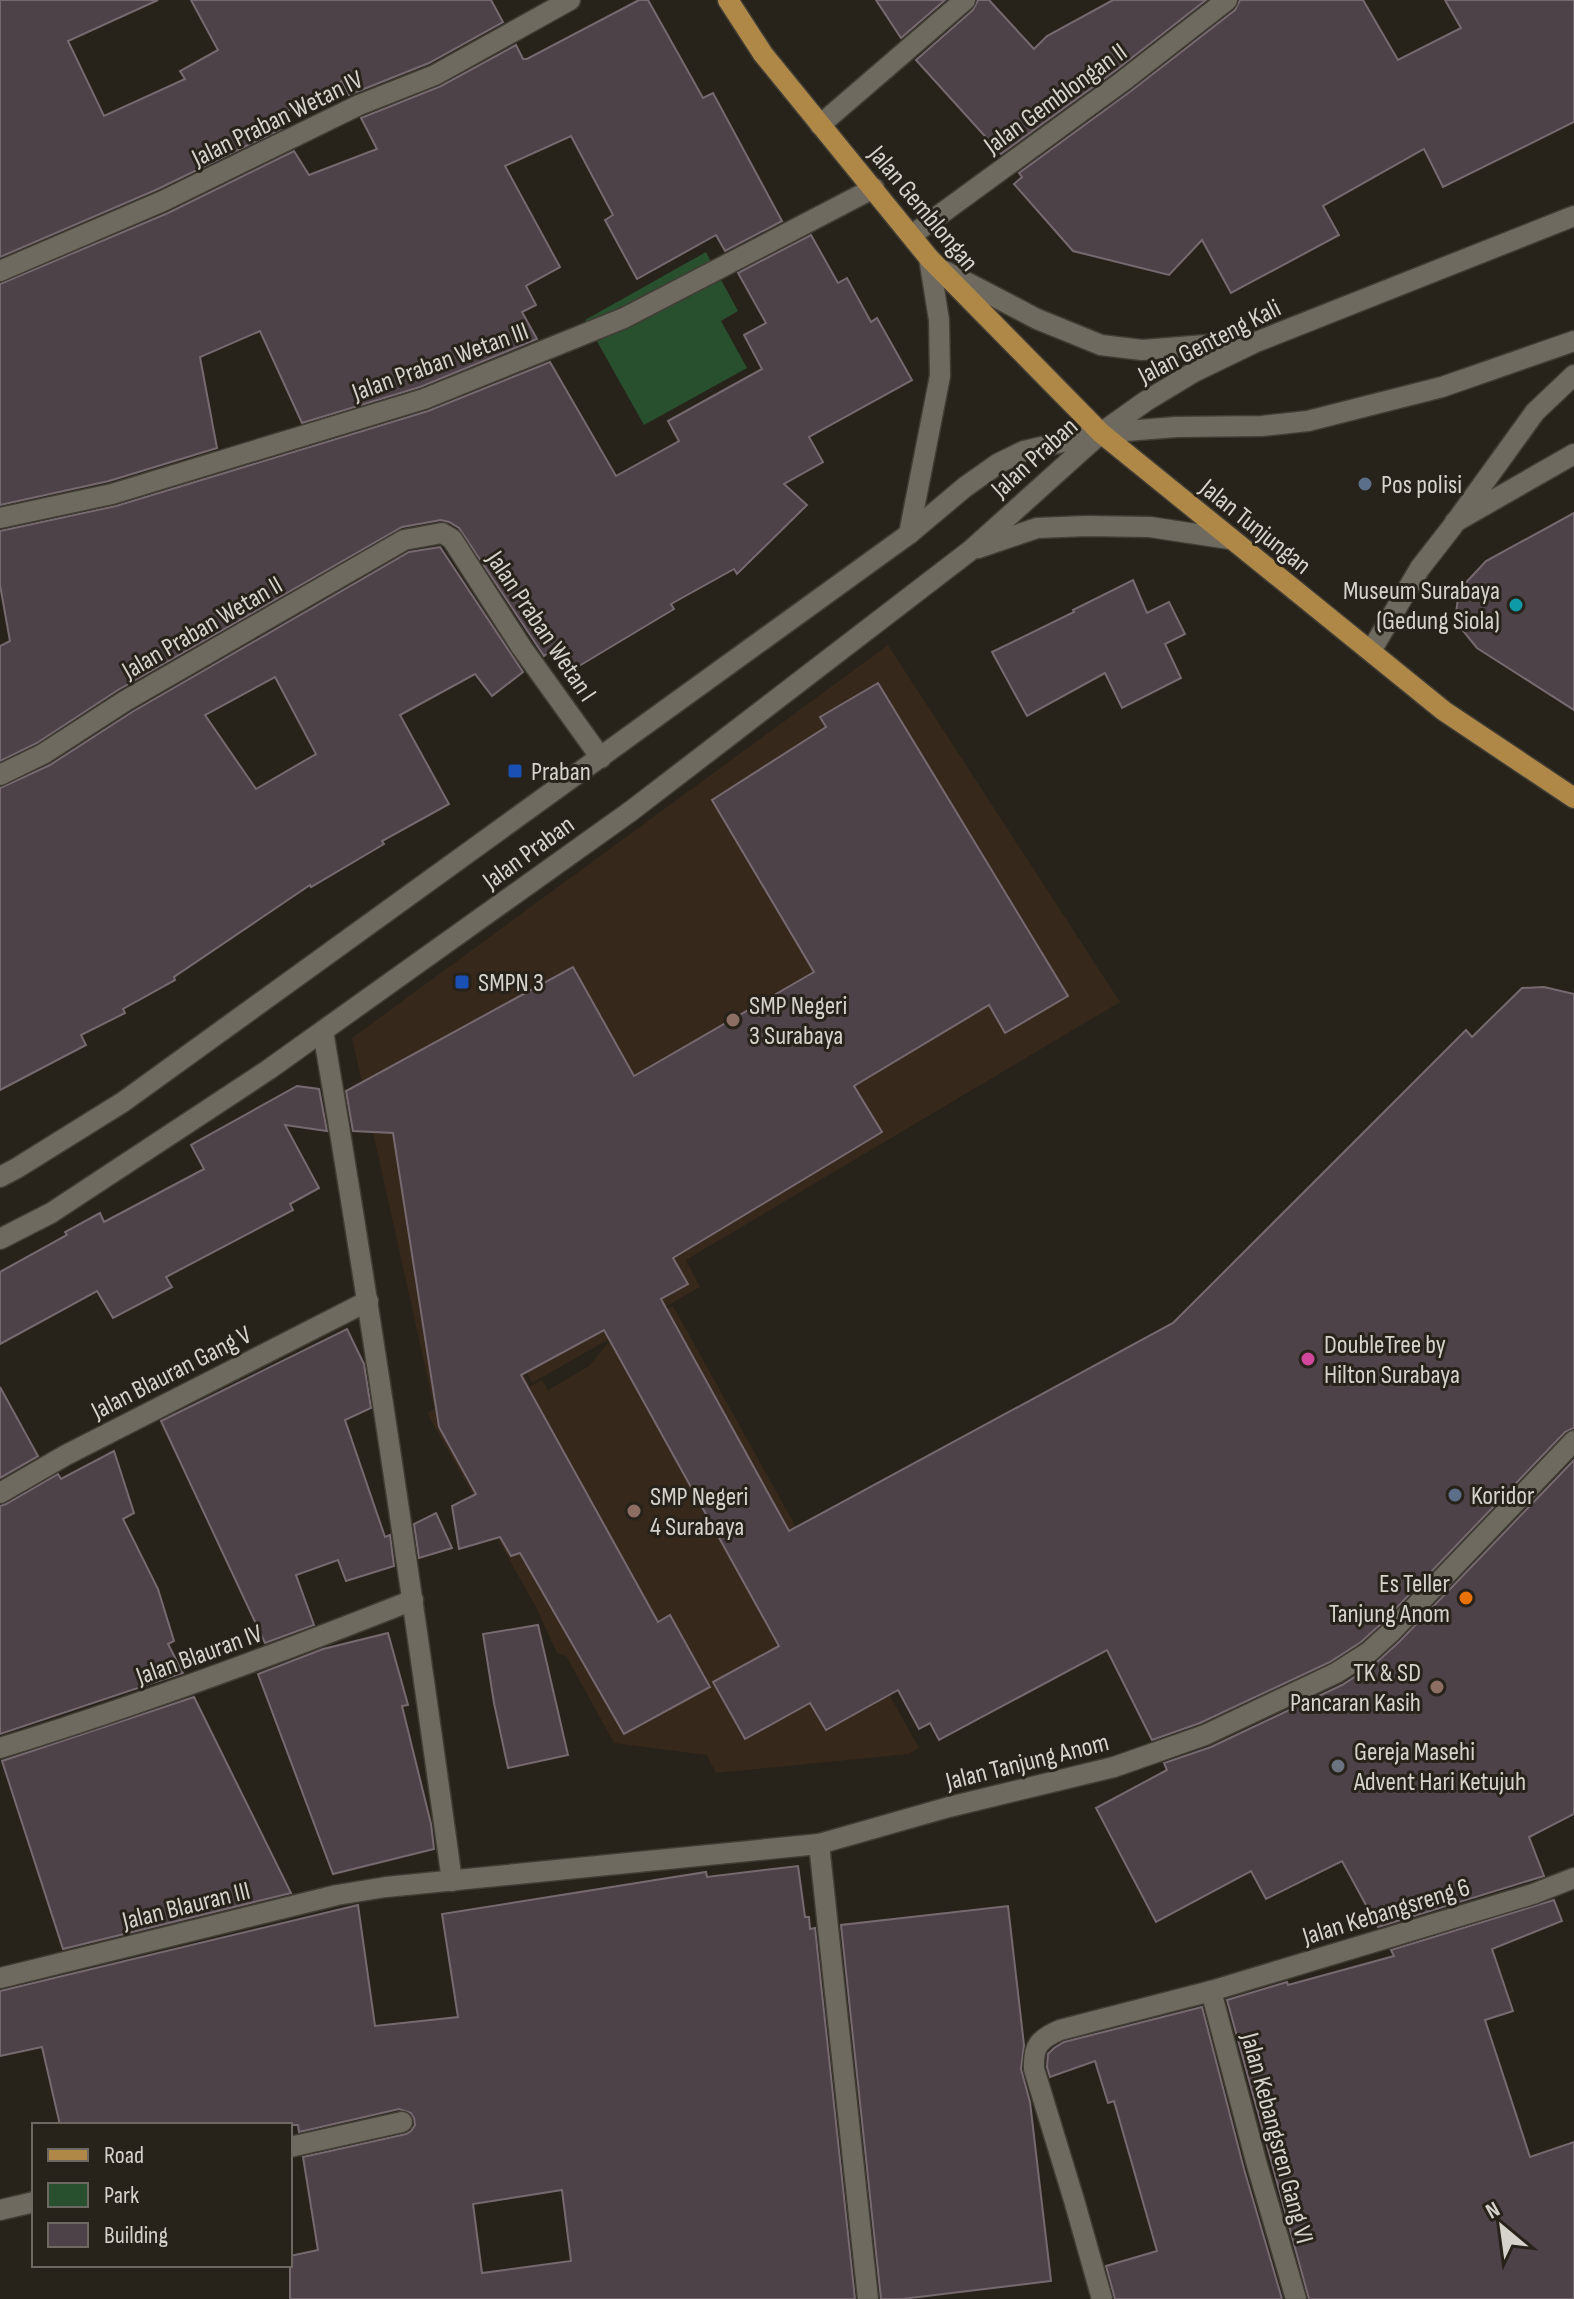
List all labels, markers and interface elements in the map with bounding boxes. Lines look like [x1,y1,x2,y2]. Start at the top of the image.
street label: Jalan Gemblongan II [978,37,1133,162]
street label: Jalan Praban Wetan IV [186,64,368,175]
street label: Jalan Gemblongan [861,139,984,278]
street label: Jalan Genteng Kali [1132,293,1286,392]
street label: Jalan Praban Wetan III [347,316,533,409]
street label: Jalan Praban [985,411,1085,506]
place label: Pos polisi [1381,470,1462,501]
street label: Jalan Tunjungan [1192,472,1317,581]
marker: Pos polisi [1356,475,1374,493]
street label: Jalan Praban Wetan I [479,545,602,708]
street label: Jalan Praban Wetan II [116,570,288,687]
place label: Museum Surabaya (Gedung Siola) [1343,576,1500,637]
marker: Museum Surabaya (Gedung Siola) [1507,596,1525,614]
place label: Praban [531,757,591,788]
marker: Praban [506,762,524,780]
street label: Jalan Praban [476,810,581,897]
place label: SMPN 3 [478,968,544,999]
marker: SMPN 3 [453,973,471,991]
place label: SMP Negeri 3 Surabaya [749,991,847,1052]
marker: SMP Negeri 3 Surabaya [724,1011,742,1029]
street label: Jalan Blauran Gang V [86,1320,257,1427]
place label: DoubleTree by Hilton Surabaya [1324,1330,1460,1391]
marker: DoubleTree by Hilton Surabaya [1299,1350,1317,1368]
place label: Koridor [1471,1481,1535,1512]
place label: SMP Negeri 4 Surabaya [650,1482,748,1543]
marker: Koridor [1446,1486,1464,1504]
marker: SMP Negeri 4 Surabaya [625,1502,643,1520]
place label: Es Teller Tanjung Anom [1329,1569,1451,1630]
marker: Es Teller Tanjung Anom [1457,1589,1475,1607]
street label: Jalan Blauran IV [131,1618,267,1693]
place label: TK & SD Pancaran Kasih [1290,1658,1421,1719]
marker: TK & SD Pancaran Kasih [1428,1678,1446,1696]
street label: Jalan Tanjung Anom [942,1727,1112,1798]
place label: Gereja Masehi Advent Hari Ketujuh [1353,1737,1526,1798]
marker: Gereja Masehi Advent Hari Ketujuh [1329,1757,1347,1775]
street label: Jalan Kebangsreng 6 [1298,1872,1474,1953]
street label: Jalan Blauran III [118,1876,254,1938]
street label: Jalan Kebangsren Gang VI [1233,2029,1320,2247]
legend [32,2123,292,2267]
text: Road [104,2141,144,2170]
text: Park [104,2181,139,2210]
north arrow [1462,2187,1542,2267]
text: N [1481,2196,1505,2225]
text: Building [104,2221,168,2250]

